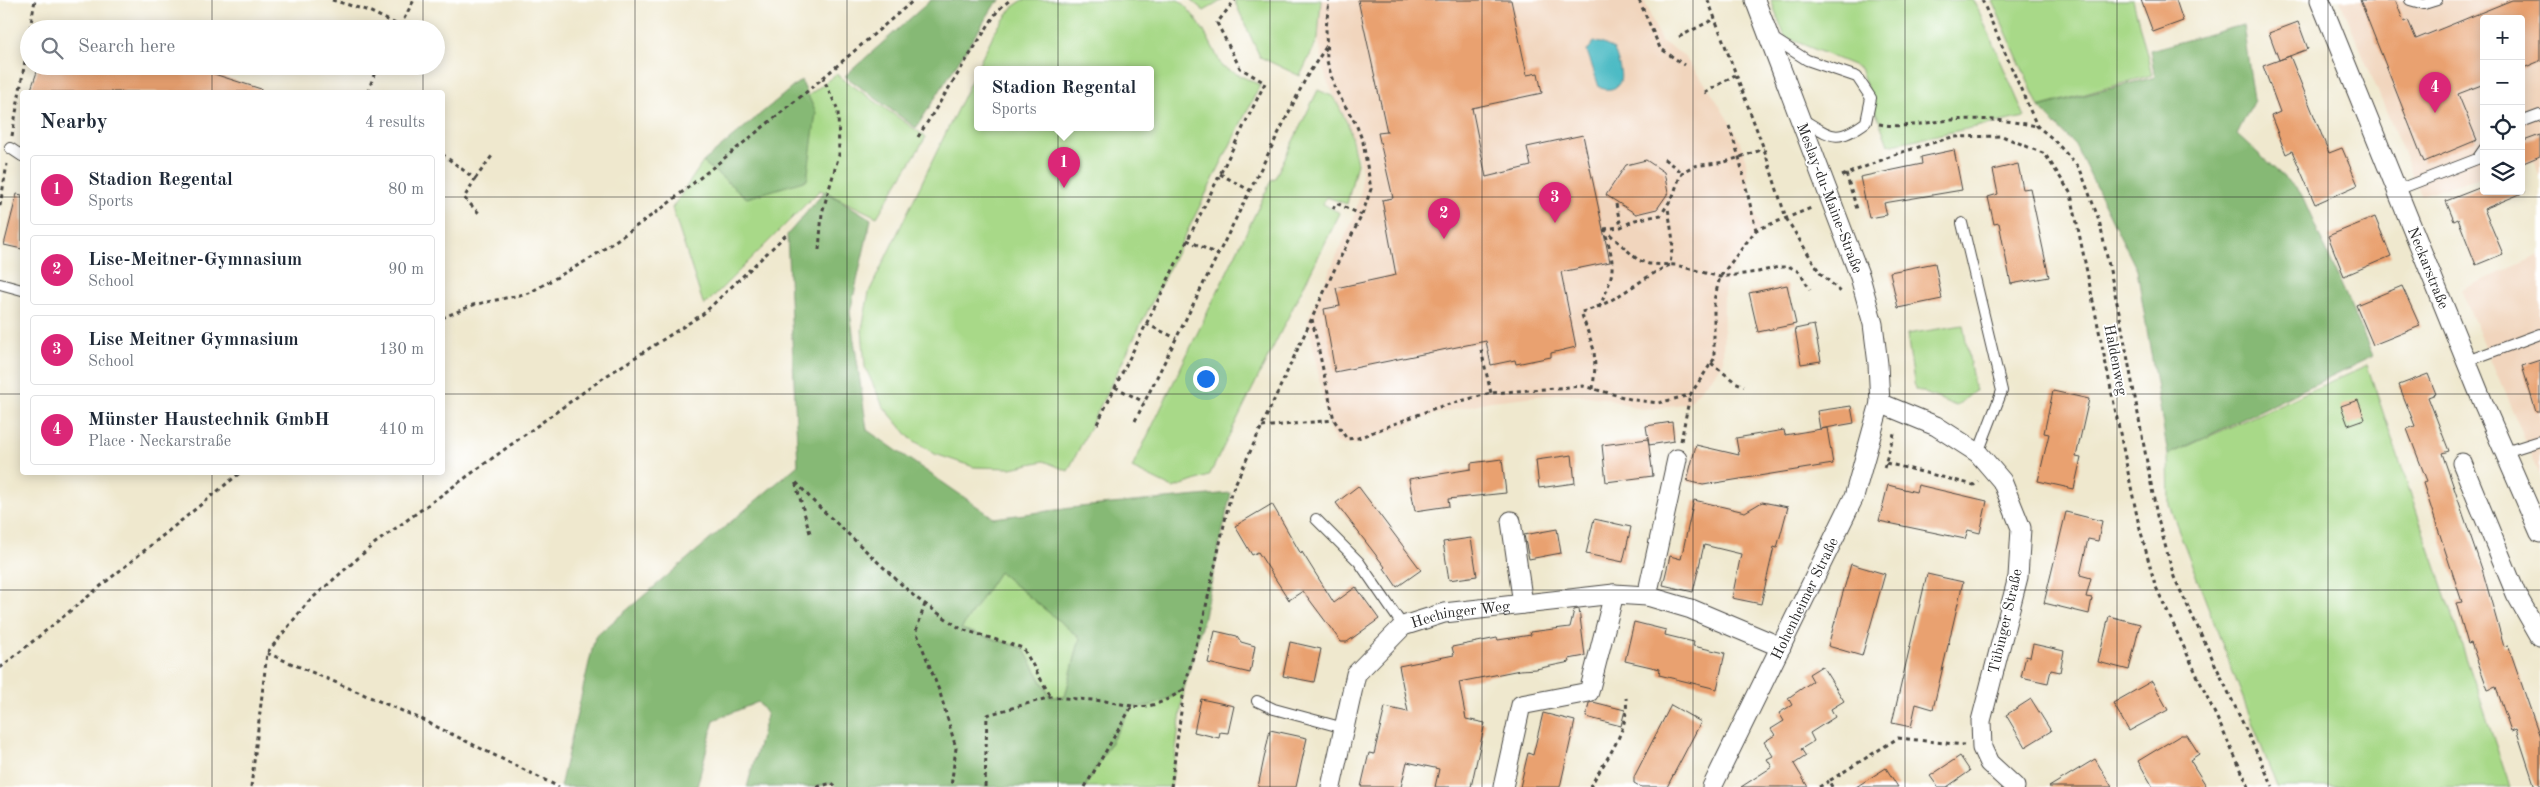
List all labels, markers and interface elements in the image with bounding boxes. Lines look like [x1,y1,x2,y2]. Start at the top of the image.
map controls [2480,15,2525,195]
button: + [2480,15,2525,60]
search box [20,20,445,75]
icon: search [38,34,66,62]
text: Search here [78,38,175,57]
button: − [2480,60,2525,105]
popup [974,66,1154,131]
pin: 4 [2419,72,2451,113]
text: Stadion Regental [992,79,1136,98]
text: Sports [992,102,1037,118]
button: locate [2480,105,2525,150]
text: Nearby [40,112,108,133]
text: 4 results [365,115,425,131]
street label: Meslay-du-Maine-Straße [1793,121,1864,276]
pin: 1 [1048,147,1080,188]
button: layers [2480,150,2525,195]
text: Stadion Regental [88,171,233,190]
text: 1 [52,182,62,198]
text: 80 m [388,182,424,198]
pin: 3 [1539,182,1571,223]
text: Sports [88,194,133,210]
pin: 2 [1428,198,1460,239]
street label: Neckarstraße [2404,226,2450,311]
text: Lise-Meitner-Gymnasium [88,251,302,270]
text: 2 [52,262,62,278]
text: 90 m [388,262,424,278]
text: School [88,274,134,290]
street label: Haldenweg [2100,324,2129,397]
text: Lise Meitner Gymnasium [88,331,299,350]
text: 3 [52,342,62,358]
text: 130 m [379,342,424,358]
text: School [88,354,134,370]
your location [1193,366,1219,392]
text: Münster Haustechnik GmbH [88,411,330,430]
text: 4 [52,422,62,438]
text: 410 m [379,422,424,438]
text: Place · Neckarstraße [88,434,231,450]
street label: Hohenheimer Straße [1770,536,1842,662]
street label: Tübinger Straße [1987,568,2026,675]
street label: Hechinger Weg [1410,600,1511,632]

